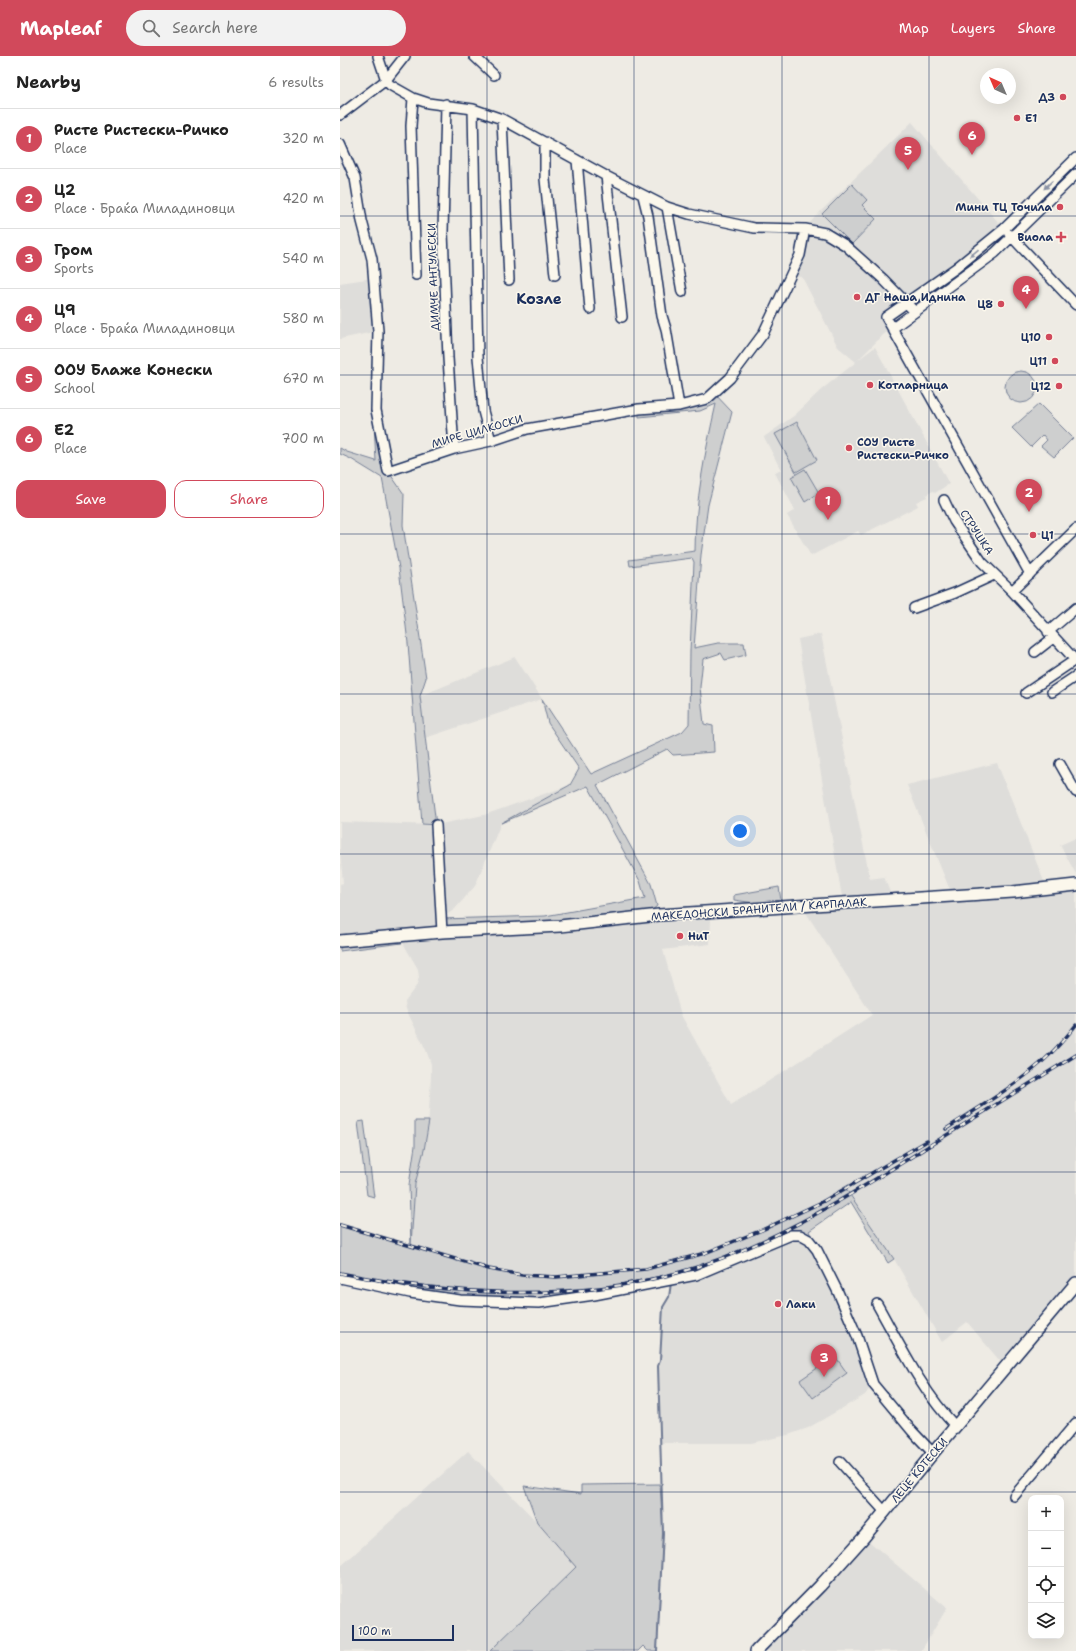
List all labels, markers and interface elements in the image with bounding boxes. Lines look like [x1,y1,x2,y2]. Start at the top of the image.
search box [126,10,406,46]
text: Mapleaf [20,16,102,41]
icon: search [140,17,162,39]
text: Search here [172,18,258,38]
text: Map [899,19,929,37]
text: Layers [951,19,995,37]
text: Share [1017,19,1056,37]
north arrow [980,68,1016,104]
text: Nearby [16,71,81,93]
text: 6 results [268,74,324,91]
place label: Д3 [1038,90,1055,105]
marker: Д3 [1058,92,1068,102]
place label: Е1 [1025,111,1037,126]
marker: Е1 [1012,113,1022,123]
text: Ристе Ристески-Ричко [54,120,229,140]
pin: 6 [959,122,985,155]
text: 1 [26,130,32,147]
text: 320 m [282,130,324,147]
pin: 5 [895,137,921,170]
text: Place [54,140,87,157]
text: Ц2 [54,180,75,200]
one-way arrow [1043,181,1053,190]
text: 2 [24,190,34,207]
text: 420 m [282,190,324,207]
text: Place · Браќа Миладиновци [54,200,235,217]
place label: Мини ТЦ Точила [955,200,1052,215]
marker: Мини ТЦ Точила [1055,202,1065,212]
street label: ДИМЧЕ АНТУЛЕСКИ [424,223,443,331]
place label: Виола [1018,230,1053,245]
marker: Виола [1056,232,1066,242]
text: Гром [54,240,92,260]
one-way arrow [968,249,979,257]
text: 3 [24,250,34,267]
text: 540 m [283,250,324,267]
text: Sports [54,260,94,277]
pin: 4 [1013,276,1039,309]
district label: Козле [516,289,562,309]
place label: ДГ Наша Иднина [865,290,966,305]
marker: ДГ Наша Иднина [852,292,862,302]
place label: Ц8 [977,297,993,312]
marker: Ц8 [996,299,1006,309]
text: Ц9 [54,300,75,320]
text: 4 [24,310,34,327]
text: 580 m [283,310,324,327]
text: Place · Браќа Миладиновци [54,320,235,337]
place label: Ц10 [1021,330,1041,345]
marker: Ц10 [1044,332,1054,342]
place label: Ц11 [1029,354,1047,369]
marker: Ц11 [1050,356,1060,366]
text: ООУ Блаже Конески [54,360,212,380]
text: 5 [25,370,33,387]
text: 670 m [283,370,324,387]
place label: Котларница [878,378,949,393]
place label: Ц12 [1031,379,1051,394]
text: School [54,380,95,397]
marker: Котларница [865,380,875,390]
marker: Ц12 [1054,381,1064,391]
street label: МИРЕ ЦИЛКОСКИ [430,411,525,452]
text: Е2 [54,420,74,440]
text: 6 [24,430,34,447]
text: 700 m [281,430,324,447]
place label: СОУ Ристе Ристески-Ричко [857,435,949,463]
text: Place [54,440,87,457]
marker: СОУ Ристе Ристески-Ричко [844,443,854,453]
pin: 2 [1016,479,1042,512]
button: Save [16,480,166,518]
button: Share [174,480,324,518]
pin: 1 [815,487,841,520]
street label: СТРУШКА [956,507,997,558]
place label: Ц1 [1041,528,1054,543]
marker: Ц1 [1028,530,1038,540]
your location [730,821,750,841]
street label: МАКЕДОНСКИ БРАНИТЕЛИ / КАРПАЛАК [650,894,868,925]
place label: НиТ [688,929,709,944]
marker: НиТ [675,931,685,941]
place label: Лаки [786,1297,816,1312]
marker: Лаки [773,1299,783,1309]
pin: 3 [811,1344,837,1377]
street label: ЛЕЦЕ КОТЕСКИ [888,1434,951,1506]
map controls [1028,1495,1064,1639]
button: + [1028,1495,1064,1531]
button: − [1028,1531,1064,1567]
button: locate [1028,1567,1064,1603]
button: layers [1028,1603,1064,1639]
scale bar [352,1623,454,1642]
text: 100 m [358,1624,391,1639]

